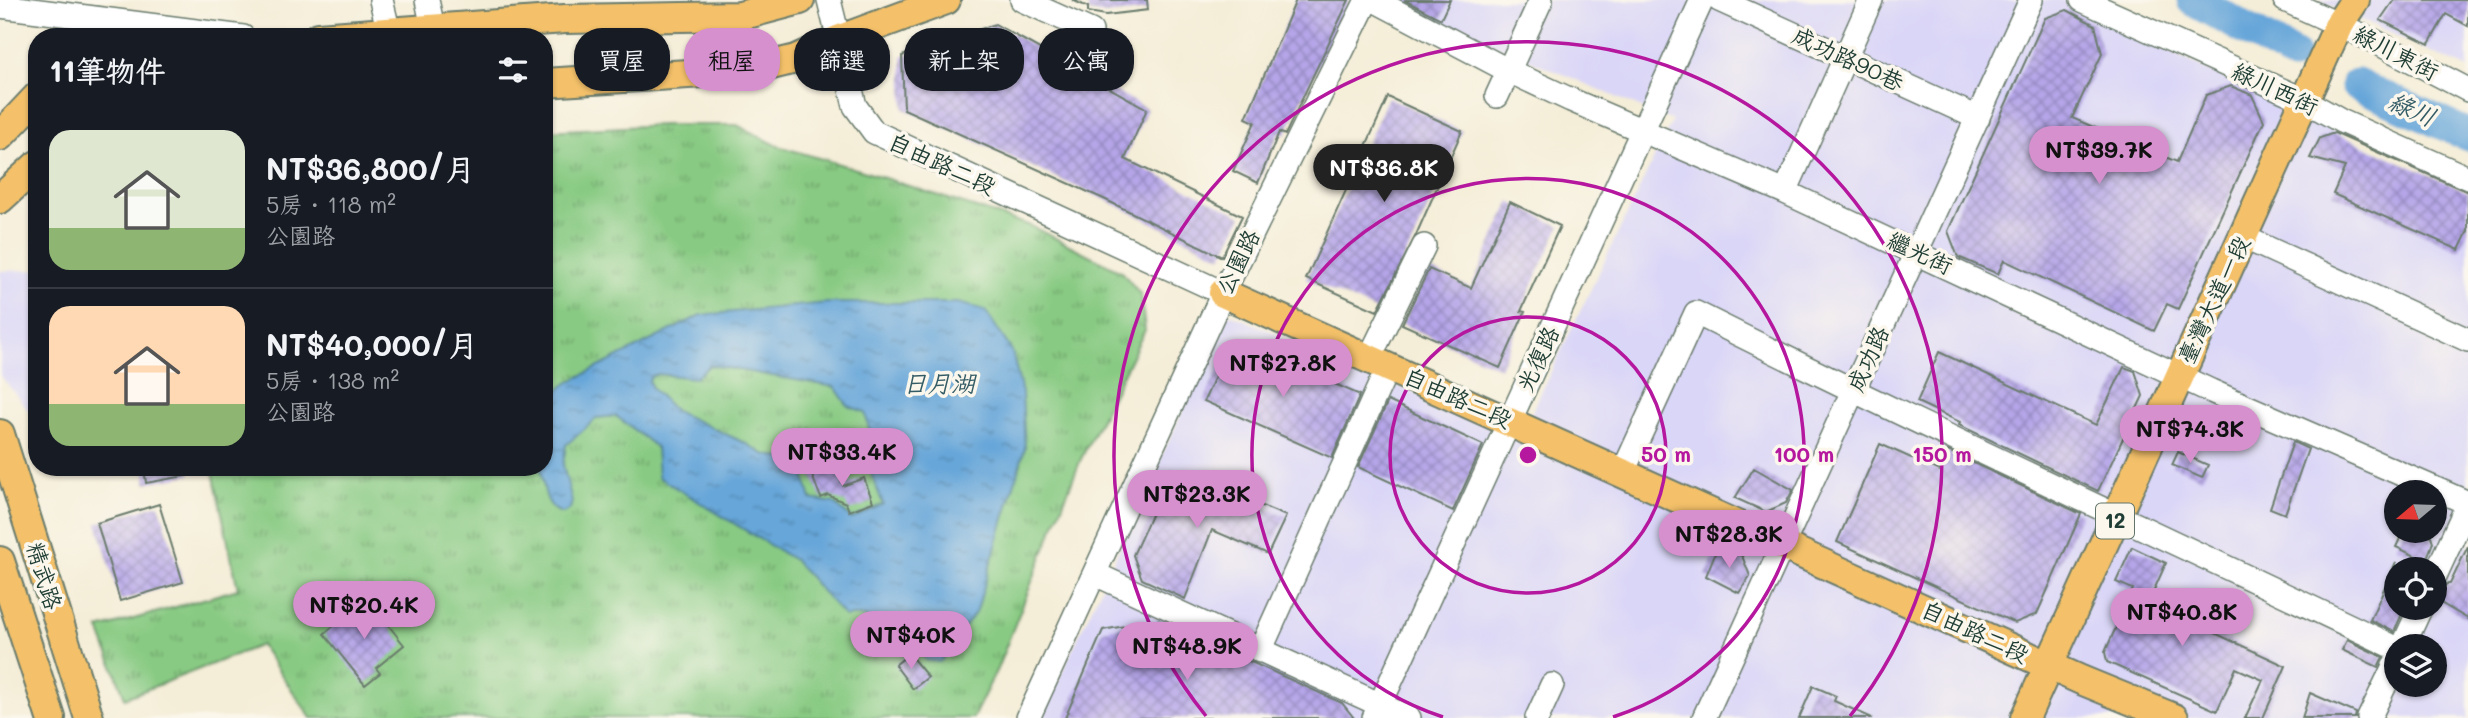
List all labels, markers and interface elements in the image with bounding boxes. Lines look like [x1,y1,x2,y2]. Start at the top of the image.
street label: 綠川東街 [2349,18,2444,86]
street label: 成功路90巷 [1788,19,1910,97]
chip: 買屋 [574,28,670,91]
chip: 租屋 [684,28,780,91]
chip: 篩選 [794,28,890,91]
chip: 新上架 [904,28,1024,91]
chip: 公寓 [1038,28,1134,91]
text: 11筆物件 [49,50,166,90]
icon: filters [494,51,532,89]
street label: 綠川西街 [2227,55,2323,121]
water label: 綠川 [2384,85,2442,133]
street label: 自由路二段 [884,125,1001,201]
pin: NT$39.7K [2027,127,2171,186]
text: NT$39.7K [2045,134,2153,164]
pin: NT$36.8K [1312,144,1456,204]
text: NT$36,800/月 [266,148,475,188]
text: NT$36.8K [1329,152,1439,182]
icon: home [105,158,189,242]
text: 5房 · 118 m² [266,189,396,219]
text: 公園路 [266,220,335,250]
street label: 公園路 [1208,224,1266,299]
street label: 繼光街 [1883,224,1958,280]
street label: 臺灣大道一段 [2170,231,2256,368]
street label: 光復路 [1509,321,1565,396]
street label: 成功路 [1839,321,1895,396]
text: NT$40,000/月 [266,324,478,364]
icon: home [105,334,189,418]
pin: NT$27.8K [1211,340,1355,399]
text: NT$27.8K [1229,347,1337,377]
street label: 自由路二段 [1400,360,1517,434]
text: 5房 · 138 m² [266,365,399,395]
water label: 日月湖 [903,367,978,398]
text: 公園路 [266,396,335,426]
pin: NT$74.3K [2118,406,2262,465]
text: NT$74.3K [2136,413,2244,443]
pin: NT$33.4K [770,428,914,488]
text: NT$33.4K [787,436,897,466]
text: 50 m [1641,440,1691,467]
text: 100 m [1774,440,1834,467]
text: 150 m [1912,440,1972,467]
centre of rings [1516,443,1540,467]
pin: NT$23.3K [1125,470,1269,530]
text: NT$23.3K [1143,478,1251,508]
north arrow [2384,480,2446,542]
map controls [2384,480,2447,697]
road number: 12 [2096,504,2134,538]
pin: NT$28.3K [1657,510,1801,570]
text: NT$28.3K [1675,518,1783,548]
street label: 精武路 [21,538,69,613]
button: locate [2384,557,2447,620]
pin: NT$20.4K [292,582,436,641]
pin: NT$40.8K [2110,588,2254,648]
text: NT$20.4K [309,589,419,619]
street label: 自由路二段 [1917,593,2034,669]
text: NT$40.8K [2126,596,2238,626]
pin: NT$40K [854,612,968,671]
text: NT$40K [866,619,956,649]
pin: NT$48.9K [1115,622,1259,682]
text: NT$48.9K [1132,630,1242,660]
button: layers [2384,634,2447,697]

